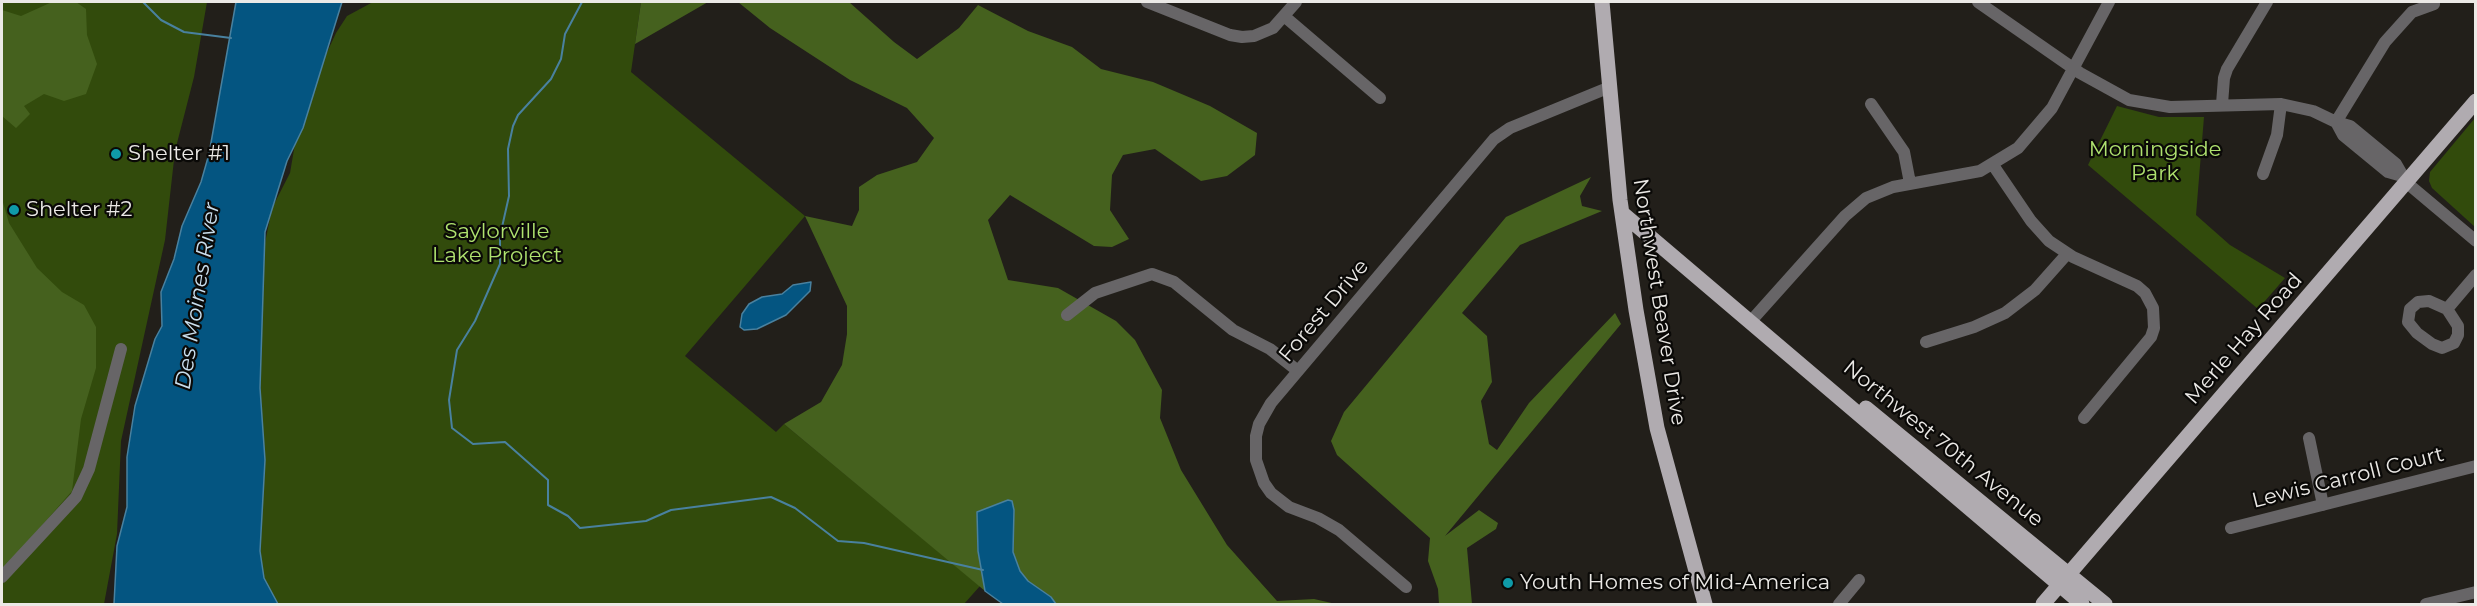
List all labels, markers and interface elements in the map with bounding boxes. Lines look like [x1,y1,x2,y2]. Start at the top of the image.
park label: Morningside Park [2089,137,2221,187]
place label: Shelter #1 [128,141,230,167]
marker: Shelter #1 [109,147,123,161]
street label: Northwest Beaver Drive [1627,177,1691,427]
place label: Shelter #2 [26,197,133,223]
water label: Des Moines River [170,201,226,391]
marker: Shelter #2 [7,203,21,217]
park label: Saylorville Lake Project [432,219,562,269]
street label: Forest Drive [1274,255,1374,367]
street label: Merle Hay Road [2180,268,2308,410]
street label: Northwest 70th Avenue [1838,356,2048,532]
street label: Lewis Carroll Court [2249,442,2447,514]
place label: Youth Homes of Mid-America [1520,570,1830,596]
marker: Youth Homes of Mid-America [1501,576,1515,590]

